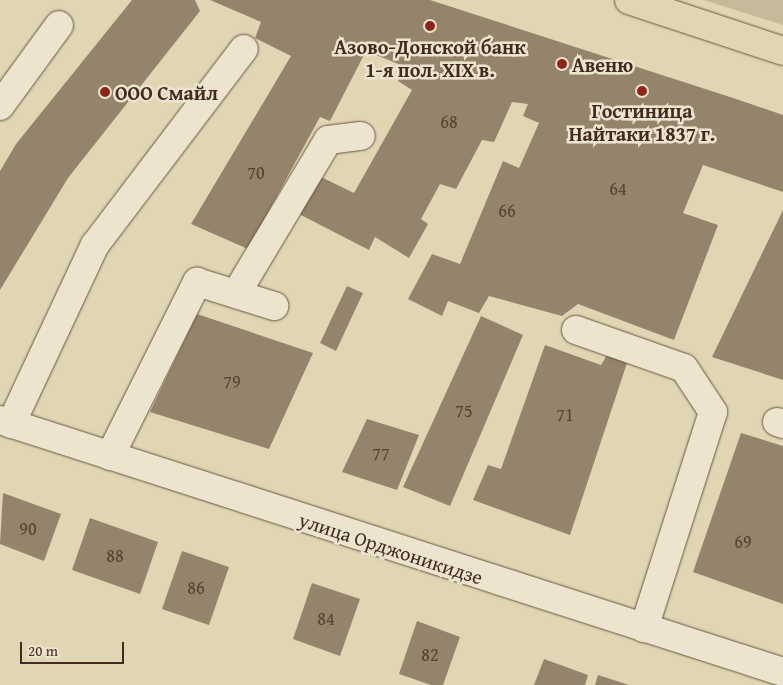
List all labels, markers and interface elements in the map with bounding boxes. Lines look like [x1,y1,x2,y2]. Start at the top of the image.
marker: Азово-Донской банк 1-я пол. XIX в. [424,20,436,32]
place label: Азово-Донской банк 1-я пол. XIX в. [334,34,526,81]
place label: Авеню [572,52,633,76]
marker: Авеню [556,58,568,70]
place label: ООО Смайл [115,80,218,104]
marker: Гостиница Найтаки 1837 г. [636,85,648,97]
marker: ООО Смайл [99,86,111,98]
place label: Гостиница Найтаки 1837 г. [569,99,715,146]
house number: 68 [440,111,458,133]
house number: 70 [247,162,265,184]
house number: 64 [609,178,627,200]
house number: 66 [498,200,516,222]
house number: 79 [223,371,241,393]
house number: 75 [455,400,473,422]
house number: 71 [556,404,574,426]
house number: 77 [372,443,390,465]
street label: улица Орджоникидзе [296,507,486,589]
house number: 90 [19,518,37,540]
house number: 69 [734,531,752,553]
house number: 88 [106,545,124,567]
house number: 86 [187,577,205,599]
house number: 84 [317,608,335,630]
scale bar [22,632,126,664]
text: 20 m [28,640,58,661]
house number: 82 [421,644,439,666]

